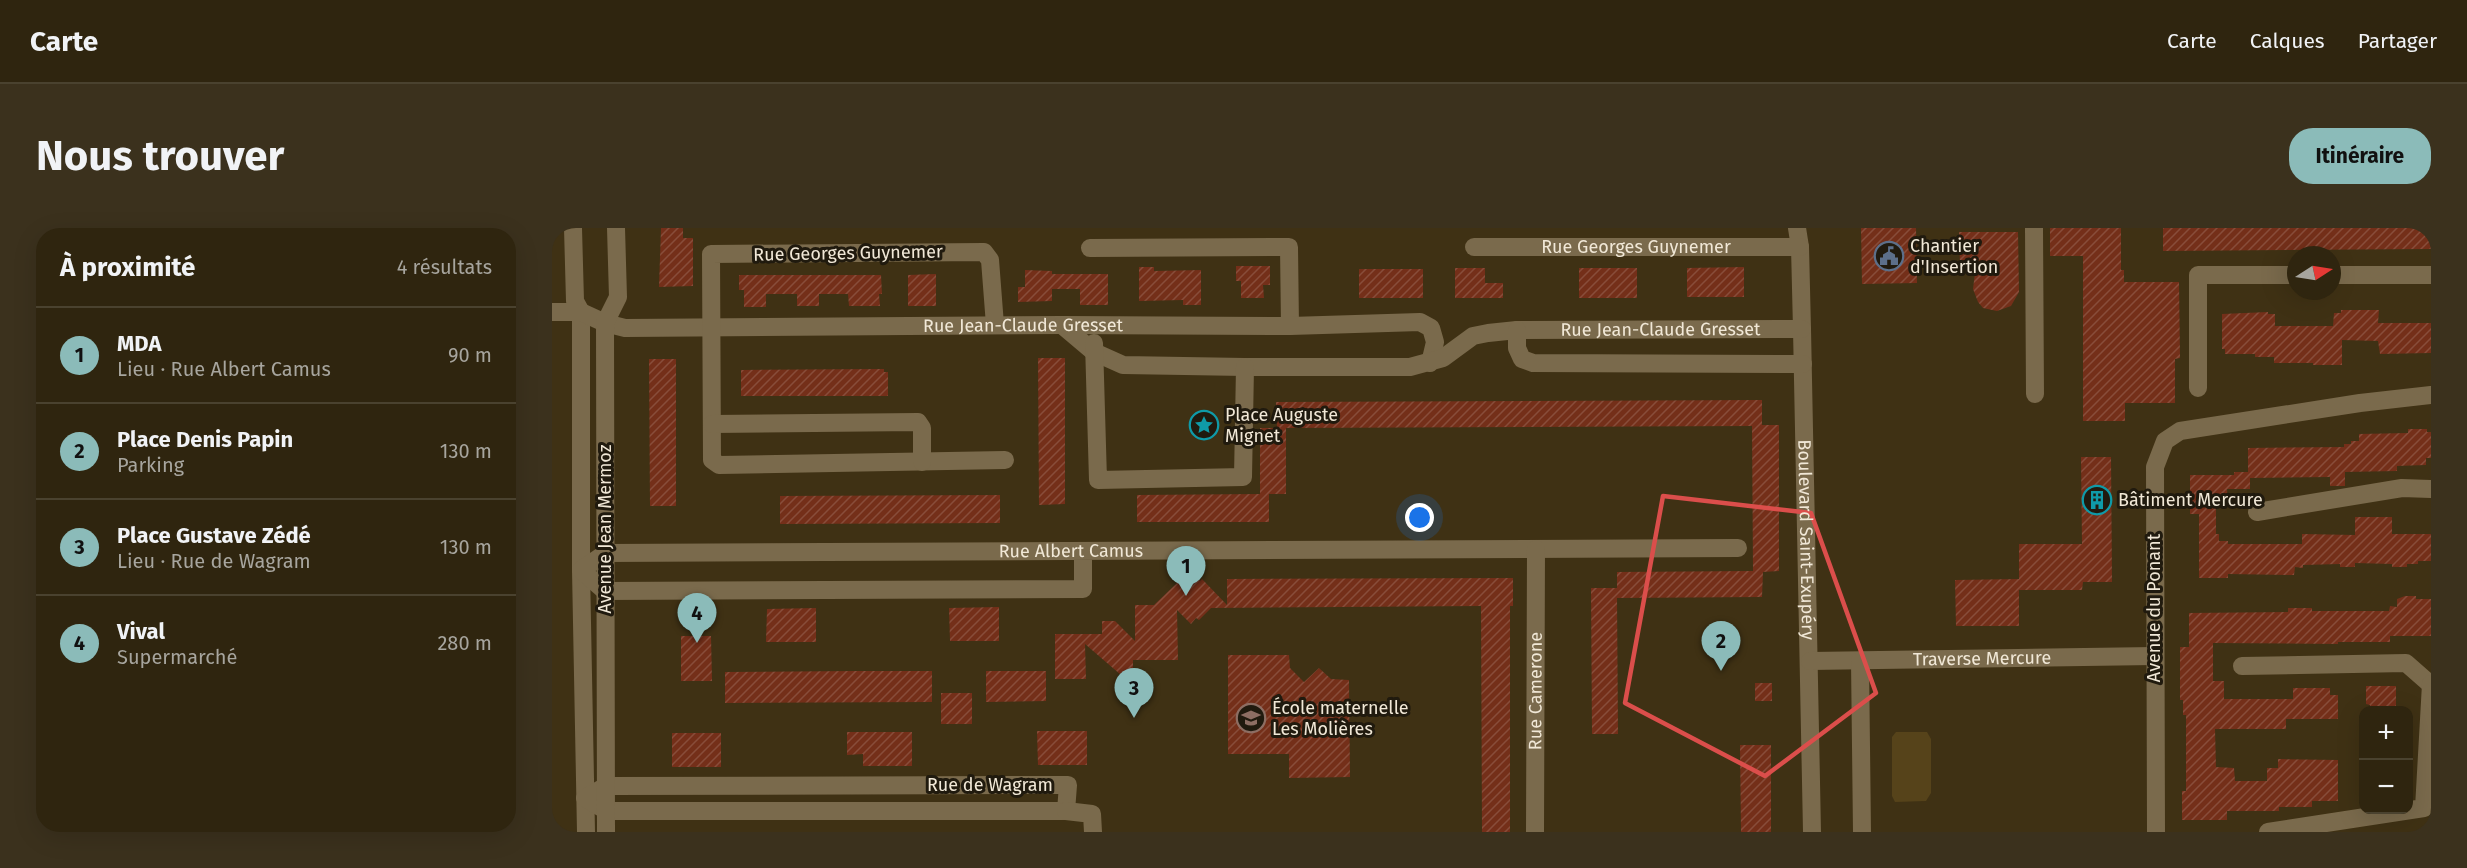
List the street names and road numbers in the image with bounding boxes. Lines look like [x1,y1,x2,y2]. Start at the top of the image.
street label: Rue Georges Guynemer [1541,236,1731,258]
street label: Rue Georges Guynemer [753,240,943,266]
street label: Rue Jean-Claude Gresset [923,314,1124,337]
street label: Rue Jean-Claude Gresset [1560,318,1761,341]
street label: Boulevard Saint-Exupéry [1793,439,1819,640]
street label: Avenue Jean Mermoz [594,444,616,614]
street label: Avenue du Ponant [2143,533,2165,682]
street label: Rue Albert Camus [999,540,1143,562]
street label: Rue Camerone [1524,632,1547,750]
street label: Traverse Mercure [1913,646,2051,671]
street label: Rue de Wagram [927,774,1053,796]

